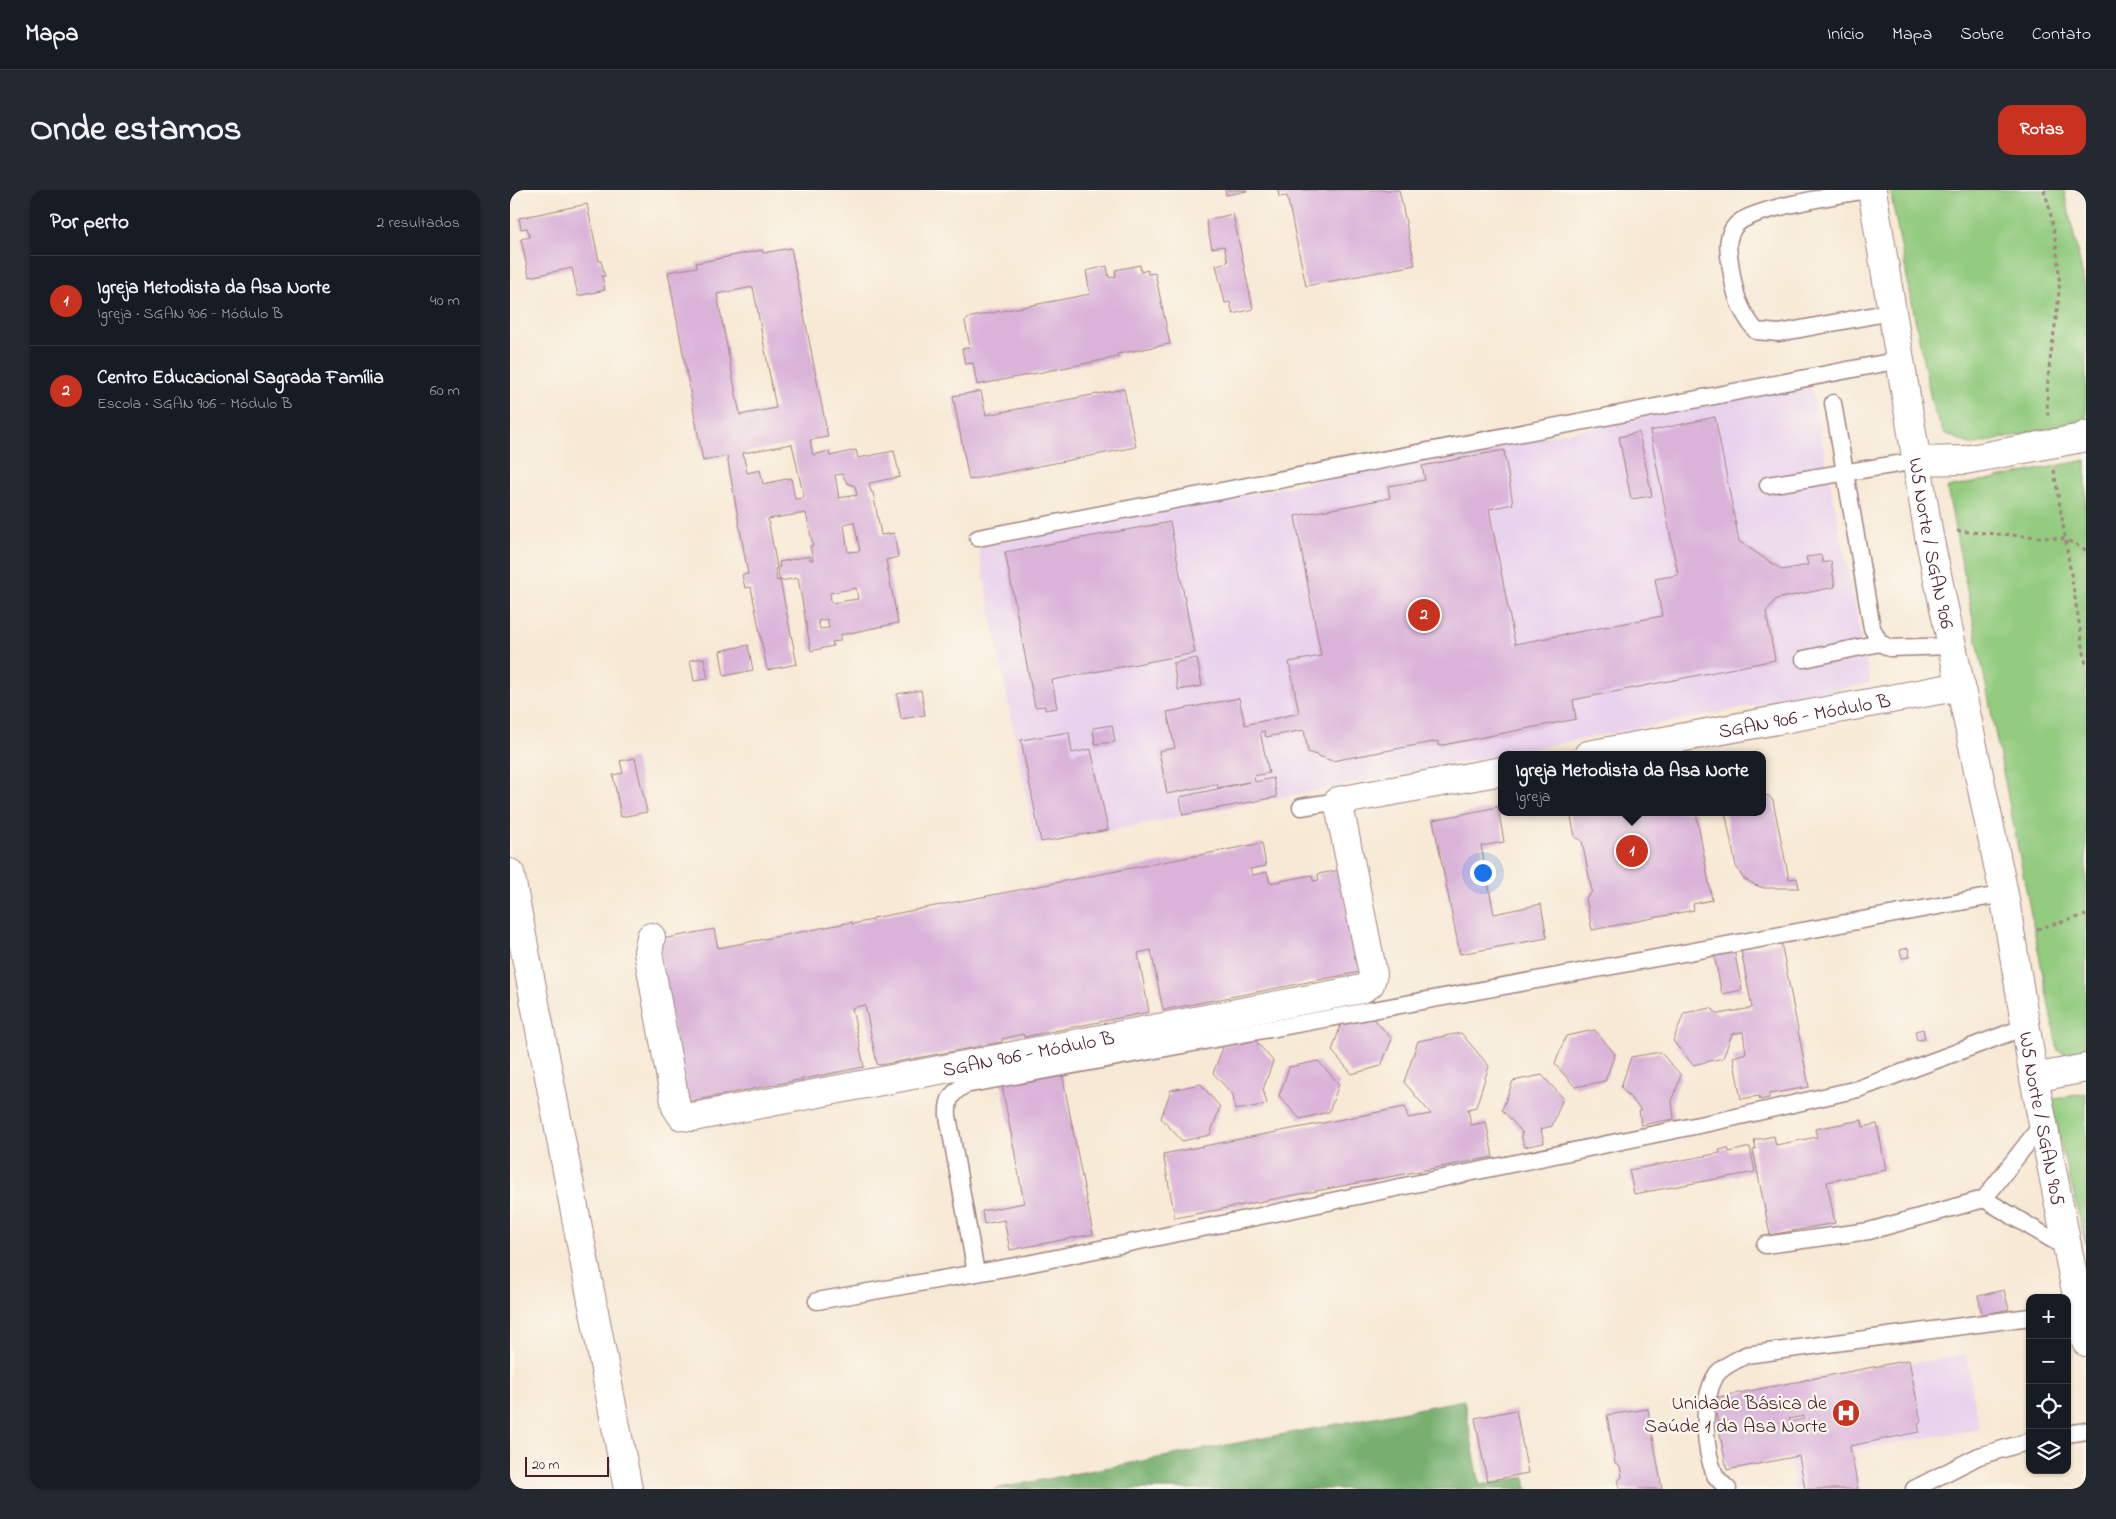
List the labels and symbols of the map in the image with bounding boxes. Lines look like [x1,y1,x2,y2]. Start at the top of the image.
street label: W5 Norte / SGAN 906 [1899,456,1960,632]
pin: 2 [1408,596,1440,634]
street label: SGAN 906 - Módulo B [1716,687,1893,748]
pin: 1 [1616,832,1648,870]
your location [1470,860,1496,886]
street label: SGAN 906 - Módulo B [940,1025,1117,1086]
street label: W5 Norte / SGAN 905 [2010,1030,2071,1208]
place label: Unidade Básica de Saúde 1 da Asa Norte [1644,1390,1827,1442]
hospital icon: Unidade Básica de Saúde 1 da Asa Norte [1831,1398,1861,1428]
scale bar [525,1454,609,1477]

